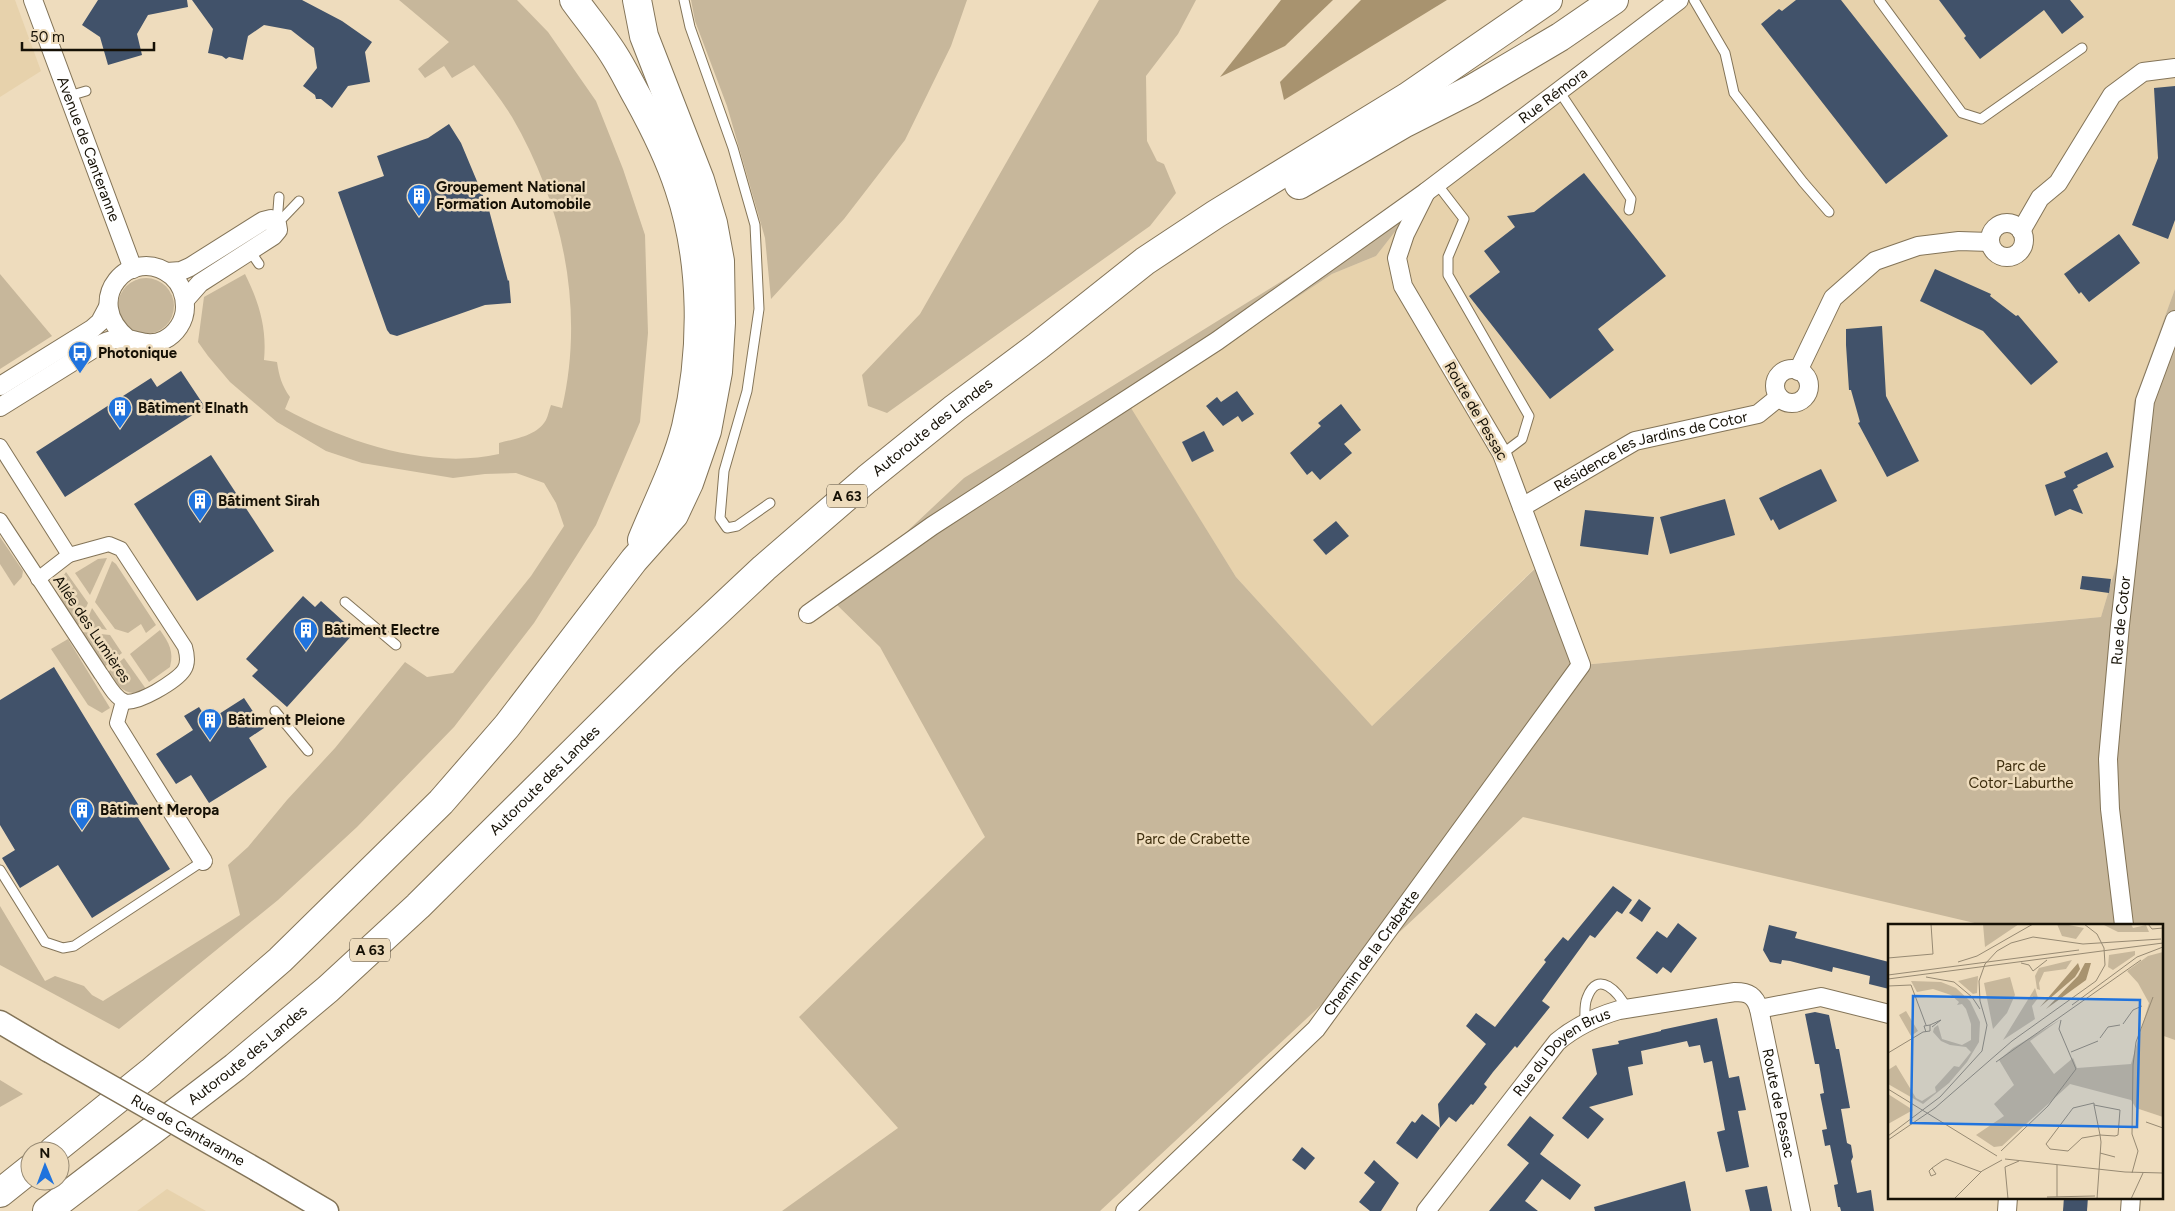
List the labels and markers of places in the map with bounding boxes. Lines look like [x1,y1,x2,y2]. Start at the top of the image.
place label: Groupement National Formation Automobile [436,178,592,213]
building icon: Groupement National Formation Automobile [406,183,432,217]
bus stop icon: Photonique [67,340,93,374]
place label: Photonique [98,344,178,362]
building icon: Bâtiment Elnath [107,395,133,429]
place label: Bâtiment Elnath [138,399,248,417]
building icon: Bâtiment Sirah [187,488,213,522]
place label: Bâtiment Sirah [218,492,320,510]
building icon: Bâtiment Electre [293,617,319,651]
place label: Bâtiment Electre [324,621,440,639]
building icon: Bâtiment Pleione [197,707,223,741]
place label: Bâtiment Pleione [228,711,346,729]
building icon: Bâtiment Meropa [69,797,95,831]
place label: Bâtiment Meropa [100,801,219,819]

